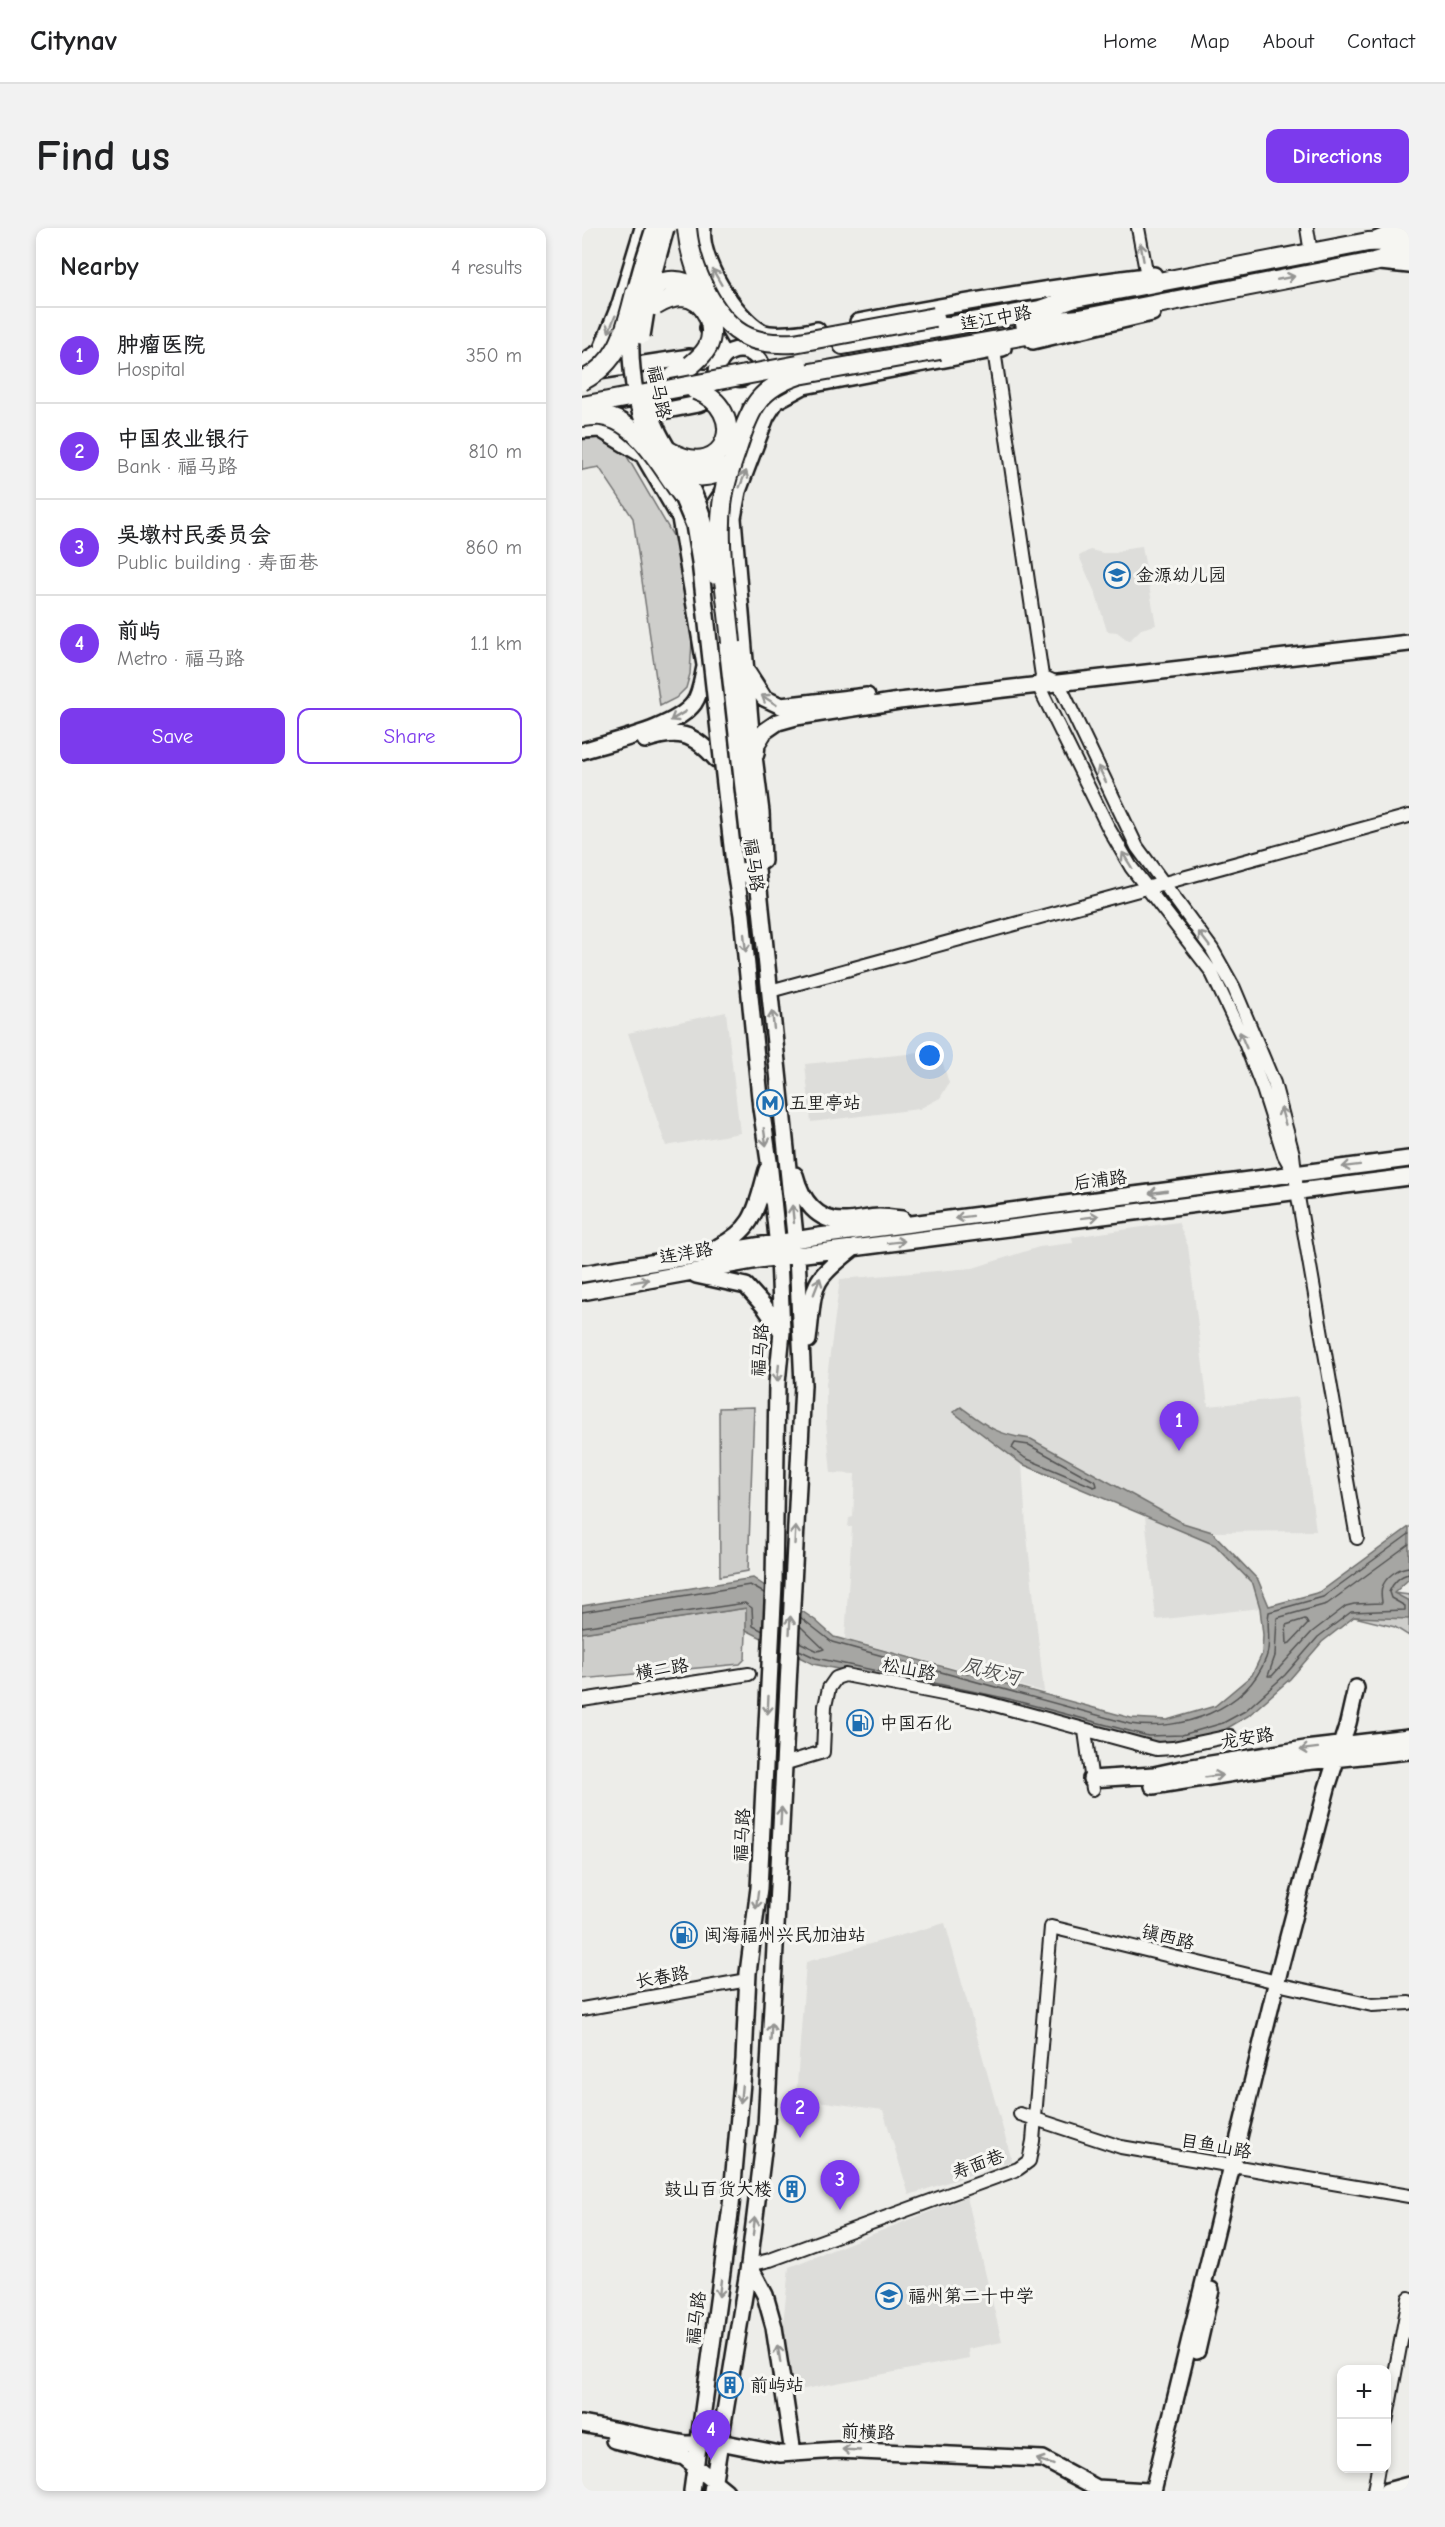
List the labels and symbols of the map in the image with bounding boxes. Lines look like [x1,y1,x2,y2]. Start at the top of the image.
one-way arrow [1137,243,1148,262]
one-way arrow [710,269,722,286]
one-way arrow [1275,272,1295,283]
street label: 连江中路 [959,302,1033,335]
one-way arrow [606,314,617,332]
street label: 福马路 [643,364,674,421]
one-way arrow [738,470,749,488]
school or university icon: 金源幼儿园 [1102,560,1132,590]
place label: 金源幼儿园 [1136,565,1226,586]
one-way arrow [761,693,778,705]
one-way arrow [670,710,687,722]
one-way arrow [1095,765,1107,783]
street label: 福马路 [739,837,768,893]
one-way arrow [1121,852,1133,869]
one-way arrow [1198,931,1211,947]
one-way arrow [740,933,751,952]
one-way arrow [767,1011,778,1031]
one-way arrow [1237,1032,1249,1050]
your location [915,1041,944,1070]
metro station icon: 五里亭站 [755,1088,785,1118]
place label: 五里亭站 [789,1093,861,1114]
one-way arrow [1277,1107,1289,1126]
one-way arrow [760,1127,771,1146]
one-way arrow [1342,1161,1361,1172]
street label: 后浦路 [1072,1167,1128,1194]
one-way arrow [1148,1186,1168,1197]
one-way arrow [787,1205,798,1225]
one-way arrow [1079,1211,1099,1222]
one-way arrow [955,1212,975,1223]
one-way arrow [886,1236,906,1247]
street label: 连洋路 [658,1238,714,1269]
one-way arrow [629,1275,649,1286]
one-way arrow [812,1277,823,1295]
street label: 福马路 [748,1322,773,1378]
one-way arrow [772,1362,783,1382]
pin: 1 [1160,1402,1198,1451]
one-way arrow [790,1525,801,1545]
one-way arrow [785,1616,796,1636]
water label: 凤坂河 [959,1653,1026,1691]
street label: 松山路 [880,1654,937,1685]
street label: 横二路 [634,1655,690,1684]
one-way arrow [762,1695,773,1715]
fuel station icon: 中国石化 [845,1708,875,1738]
place label: 中国石化 [880,1713,952,1734]
street label: 龙安路 [1219,1724,1275,1753]
one-way arrow [1300,1743,1320,1754]
one-way arrow [1203,1771,1223,1782]
one-way arrow [775,1806,786,1826]
street label: 福马路 [731,1808,754,1863]
one-way arrow [752,1890,763,1909]
fuel station icon: 闽海福州兴民加油站 [669,1920,699,1950]
street label: 镇西路 [1139,1921,1197,1954]
place label: 闽海福州兴民加油站 [704,1925,866,1946]
street label: 长春路 [634,1962,690,1993]
one-way arrow [765,2022,776,2042]
one-way arrow [735,2084,746,2104]
pin: 2 [780,2088,820,2138]
street label: 目鱼山路 [1179,2130,1253,2163]
street label: 寿面巷 [949,2145,1007,2184]
pin: 3 [820,2160,860,2210]
building icon: 鼓山百货大楼 [777,2174,807,2204]
place label: 鼓山百货大楼 [664,2179,772,2200]
one-way arrow [749,2216,760,2236]
one-way arrow [714,2278,725,2297]
school or university icon: 福州第二十中学 [874,2281,904,2311]
place label: 福州第二十中学 [908,2286,1034,2307]
street label: 福马路 [683,2290,710,2346]
one-way arrow [774,2344,785,2364]
building icon: 前屿站 [715,2370,745,2400]
place label: 前屿站 [750,2375,804,2396]
pin: 4 [692,2410,730,2460]
street label: 前横路 [841,2421,895,2444]
one-way arrow [841,2445,861,2456]
one-way arrow [1036,2455,1054,2466]

